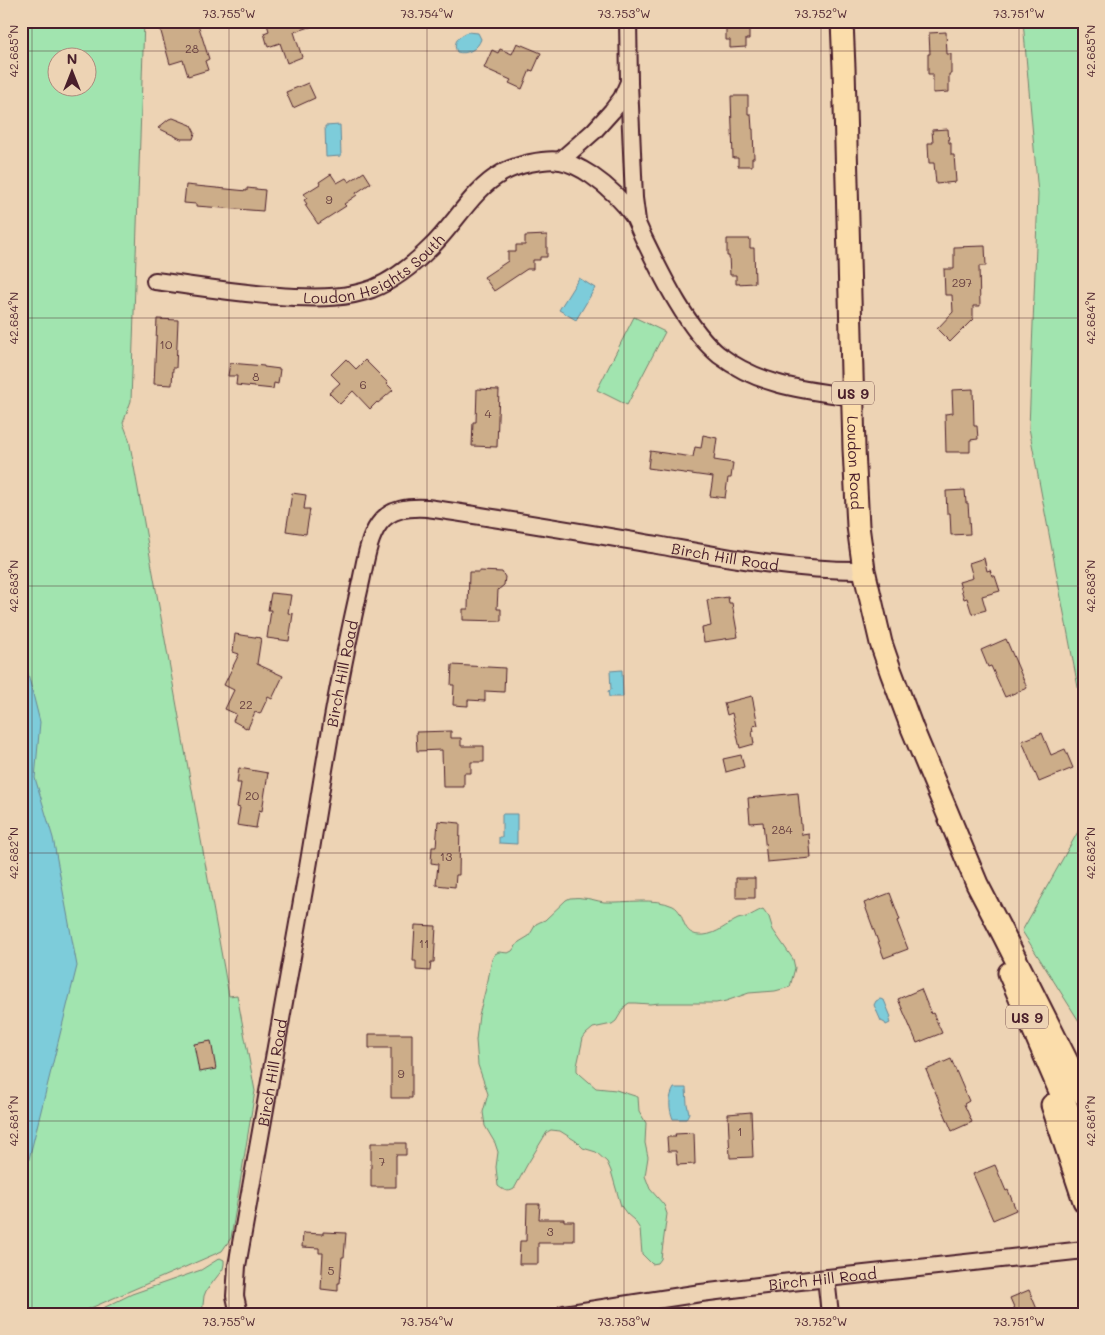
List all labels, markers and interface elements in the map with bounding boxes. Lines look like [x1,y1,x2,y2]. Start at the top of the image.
text: 73.755°W [202,5,256,21]
text: 73.754°W [400,5,454,21]
text: 73.753°W [597,5,651,21]
text: 73.752°W [795,5,847,21]
text: 73.751°W [993,5,1045,21]
text: 42.685°N [5,25,21,77]
text: 42.685°N [1082,25,1098,77]
house number: 28 [185,40,199,56]
north arrow [48,48,98,98]
text: N [67,49,77,68]
house number: 9 [325,191,333,207]
street label: Loudon Heights South [303,229,449,307]
house number: 297 [952,274,973,290]
text: 42.684°N [5,292,21,344]
text: 42.684°N [1082,292,1098,344]
house number: 10 [160,336,173,352]
house number: 8 [252,368,260,384]
house number: 6 [359,376,367,392]
road number: US 9 [832,382,874,404]
house number: 4 [484,405,492,421]
street label: Loudon Road [843,416,867,510]
street label: Birch Hill Road [670,538,780,575]
text: 42.683°N [5,560,21,612]
text: 42.683°N [1082,560,1098,612]
street label: Birch Hill Road [321,618,362,729]
house number: 22 [239,696,253,712]
house number: 20 [245,787,260,803]
house number: 284 [772,821,793,837]
text: 42.682°N [5,827,21,879]
text: 42.682°N [1082,827,1098,879]
house number: 13 [440,848,452,864]
house number: 11 [419,935,429,951]
road number: US 9 [1006,1006,1048,1028]
street label: Birch Hill Road [252,1017,291,1128]
house number: 9 [397,1065,405,1081]
text: 42.681°N [5,1096,21,1146]
text: 42.681°N [1082,1096,1098,1146]
house number: 1 [737,1123,743,1139]
house number: 7 [379,1153,386,1169]
house number: 3 [546,1223,554,1239]
house number: 5 [328,1262,335,1278]
street label: Birch Hill Road [767,1263,878,1295]
text: 73.755°W [202,1313,256,1329]
text: 73.754°W [400,1313,454,1329]
text: 73.753°W [597,1313,651,1329]
text: 73.752°W [795,1313,847,1329]
text: 73.751°W [993,1313,1045,1329]

